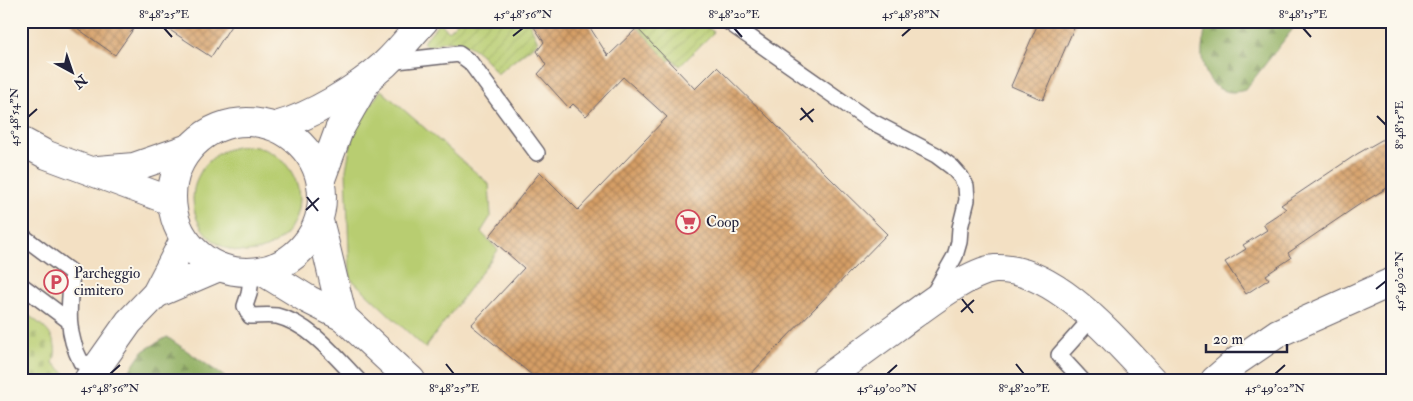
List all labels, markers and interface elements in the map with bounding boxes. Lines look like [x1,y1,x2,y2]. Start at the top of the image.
text: 8°48'25"E [139,7,189,22]
text: 45°48'56"N [494,7,552,22]
text: 8°48'20"E [708,7,760,22]
text: 45°48'58"N [882,7,940,22]
text: 8°48'15"E [1279,7,1328,22]
north arrow [48,48,98,98]
text: N [69,70,91,92]
text: 45°48'54"N [7,87,22,146]
text: 8°48'15"E [1392,100,1407,149]
supermarket icon: Coop [675,209,701,235]
place label: Coop [706,213,739,233]
text: 45°49'02"N [1392,251,1407,311]
place label: Parcheggio cimitero [74,264,140,300]
parking icon: Parcheggio cimitero [43,269,69,295]
scale bar [1206,321,1287,353]
text: 20 m [1213,330,1243,349]
text: 45°48'56"N [81,381,139,396]
text: 8°48'25"E [429,381,479,396]
text: 45°49'00"N [857,381,917,396]
text: 8°48'20"E [998,381,1050,396]
text: 45°49'02"N [1245,381,1305,396]

